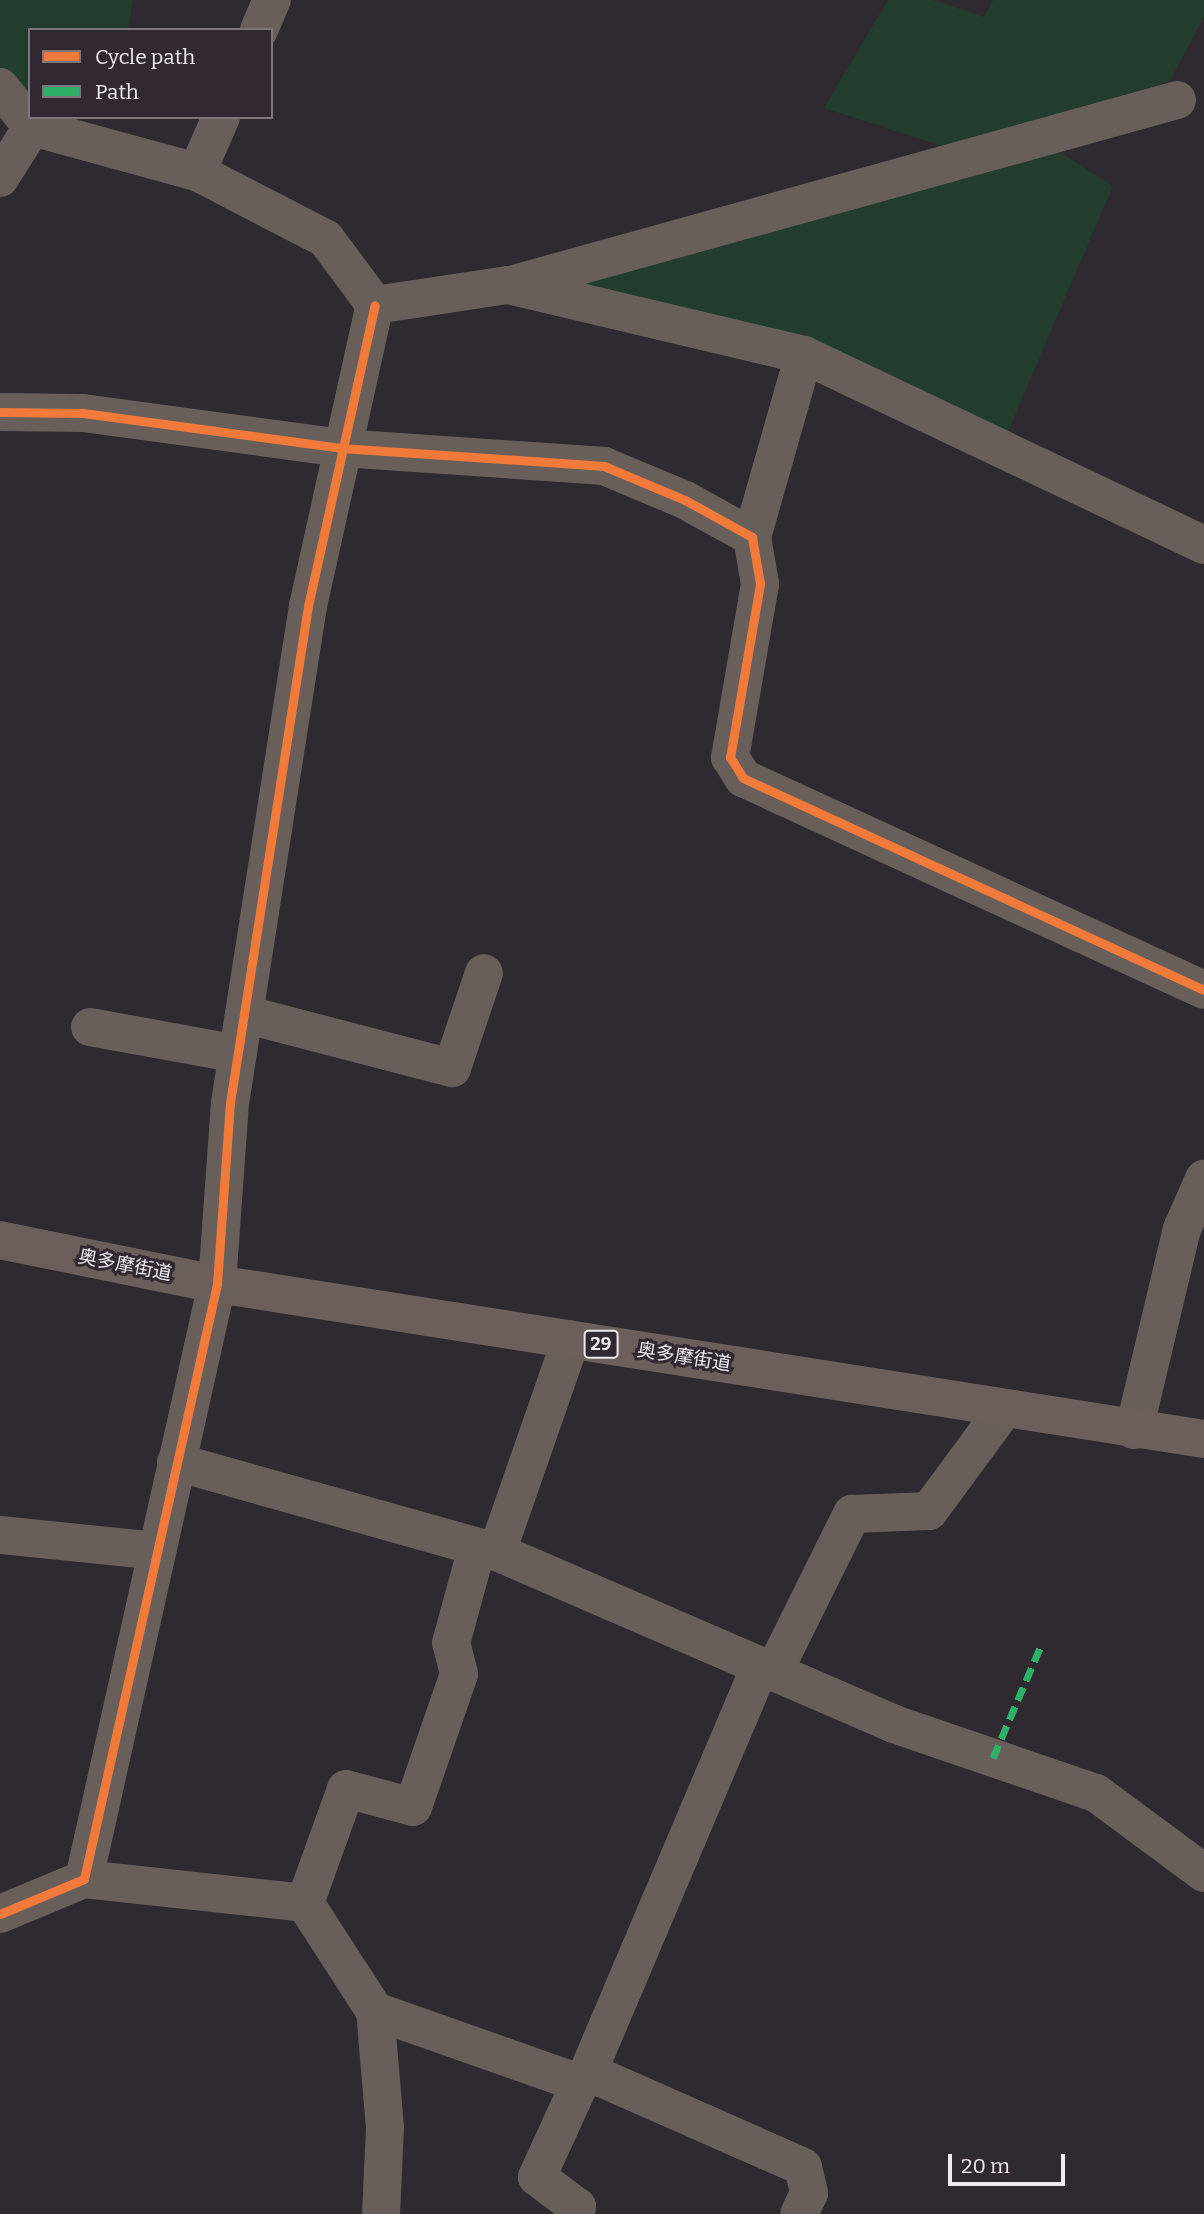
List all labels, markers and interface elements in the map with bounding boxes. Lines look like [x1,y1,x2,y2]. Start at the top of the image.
legend [28,28,273,119]
text: Cycle path [95,44,195,70]
text: Path [95,79,139,105]
street label: 奥多摩街道 [76,1245,174,1285]
road number: 29 [584,1330,618,1358]
street label: 奥多摩街道 [635,1338,733,1376]
scale bar [952,2140,1069,2184]
text: 20 m [961,2153,1010,2179]

